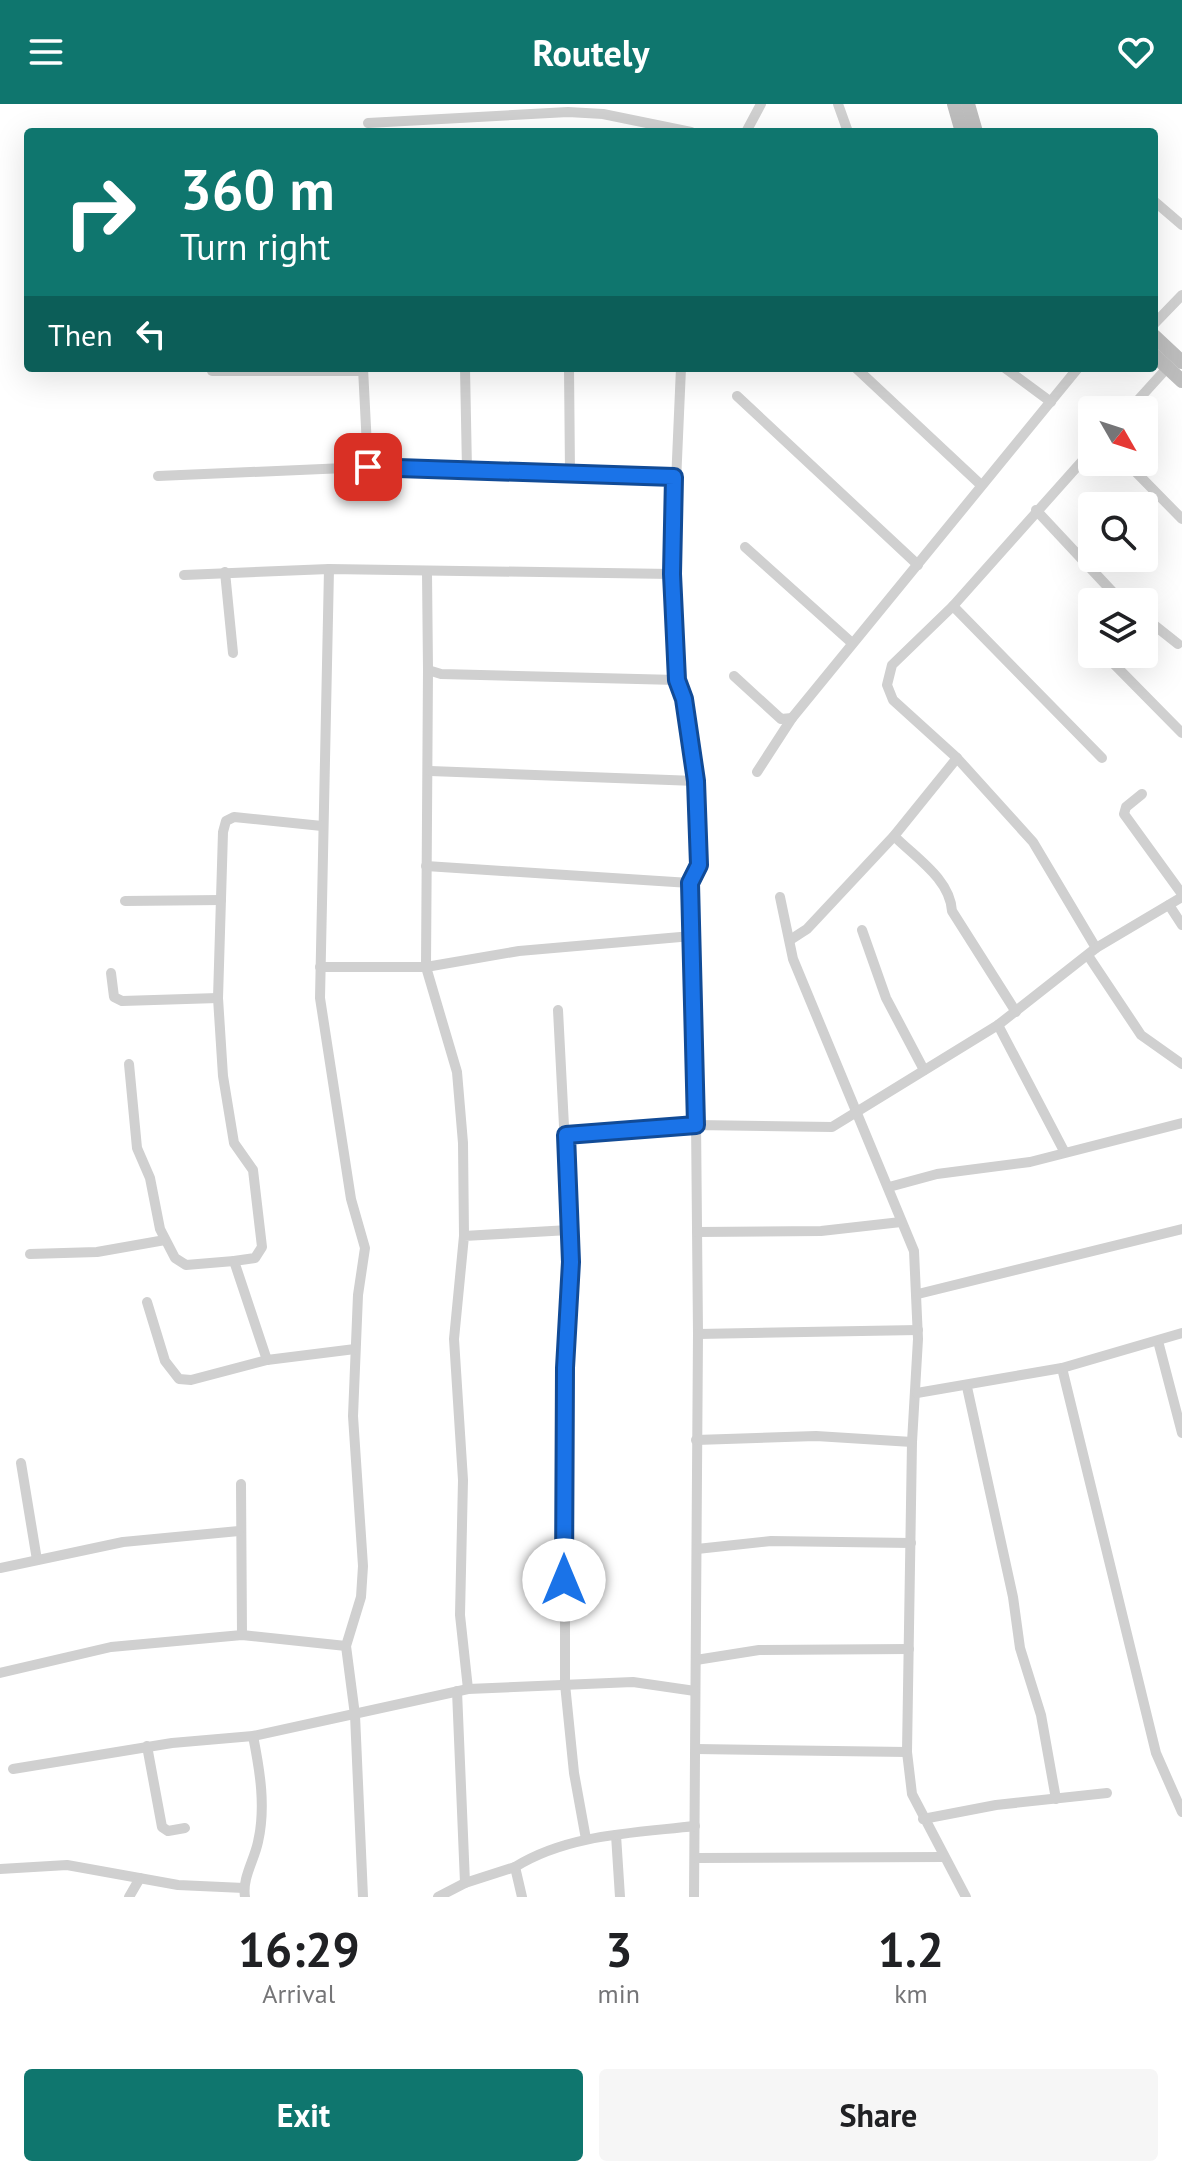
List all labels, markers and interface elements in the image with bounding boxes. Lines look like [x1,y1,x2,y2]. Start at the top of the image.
text: Routely [532,29,650,76]
icon: menu [24,30,68,74]
icon: heart [1114,30,1158,74]
text: 360 m [180,153,335,225]
icon: right [48,160,152,264]
text: Turn right [180,223,330,270]
icon: left [129,312,173,356]
text: Then [48,315,113,354]
north arrow [1078,396,1158,476]
map controls [1078,396,1158,668]
pin [334,433,402,501]
icon: arrive [346,445,390,489]
button: search [1078,492,1158,572]
button: layers [1078,588,1158,668]
position arrow [522,1538,606,1622]
text: 16:29 [238,1918,360,1980]
text: 3 [605,1918,632,1980]
text: 1.2 [878,1918,944,1980]
text: Arrival [262,1977,335,2010]
text: min [598,1977,640,2010]
text: km [894,1977,928,2010]
button: Exit [24,2069,583,2161]
button: Share [599,2069,1158,2161]

